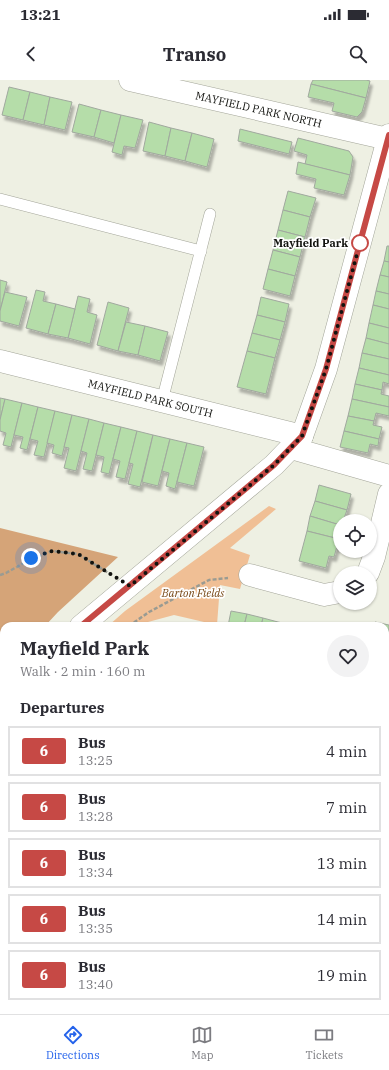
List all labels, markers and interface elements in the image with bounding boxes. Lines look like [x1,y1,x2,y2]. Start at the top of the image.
text: 13:21 [20,5,61,24]
icon: back [20,43,42,65]
text: Transo [163,43,226,66]
icon: search [347,43,369,65]
street label: MAYFIELD PARK NORTH [194,88,324,131]
marker: Mayfield Park [351,234,369,252]
place label: Mayfield Park [273,236,348,250]
street label: MAYFIELD PARK SOUTH [87,376,215,421]
map controls [333,514,377,610]
button: locate [333,514,377,558]
your location [21,548,41,568]
button: layers [333,566,377,610]
park label: Barton Fields [161,586,225,600]
button: heart [327,635,369,677]
text: Mayfield Park [20,636,149,660]
text: Walk · 2 min · 160 m [20,663,145,680]
text: Departures [20,698,104,717]
text: Bus [78,733,106,752]
text: 6 [40,742,48,760]
text: 4 min [326,742,367,761]
text: 13:25 [78,752,113,769]
text: Bus [78,789,106,808]
text: 6 [40,798,48,816]
text: 7 min [326,798,367,817]
text: 13:28 [78,808,113,825]
text: Bus [78,845,106,864]
text: 6 [40,854,48,872]
text: 13 min [317,854,367,873]
text: 13:34 [78,864,113,881]
text: Bus [78,901,106,920]
text: 6 [40,910,48,928]
text: 14 min [317,910,367,929]
text: 13:35 [78,920,113,937]
text: Bus [78,957,106,976]
text: 6 [40,966,48,984]
text: 19 min [317,966,367,985]
text: 13:40 [78,976,113,993]
tab: Directions [46,1024,100,1062]
tab: Map [191,1024,214,1062]
tab: Tickets [305,1024,343,1062]

